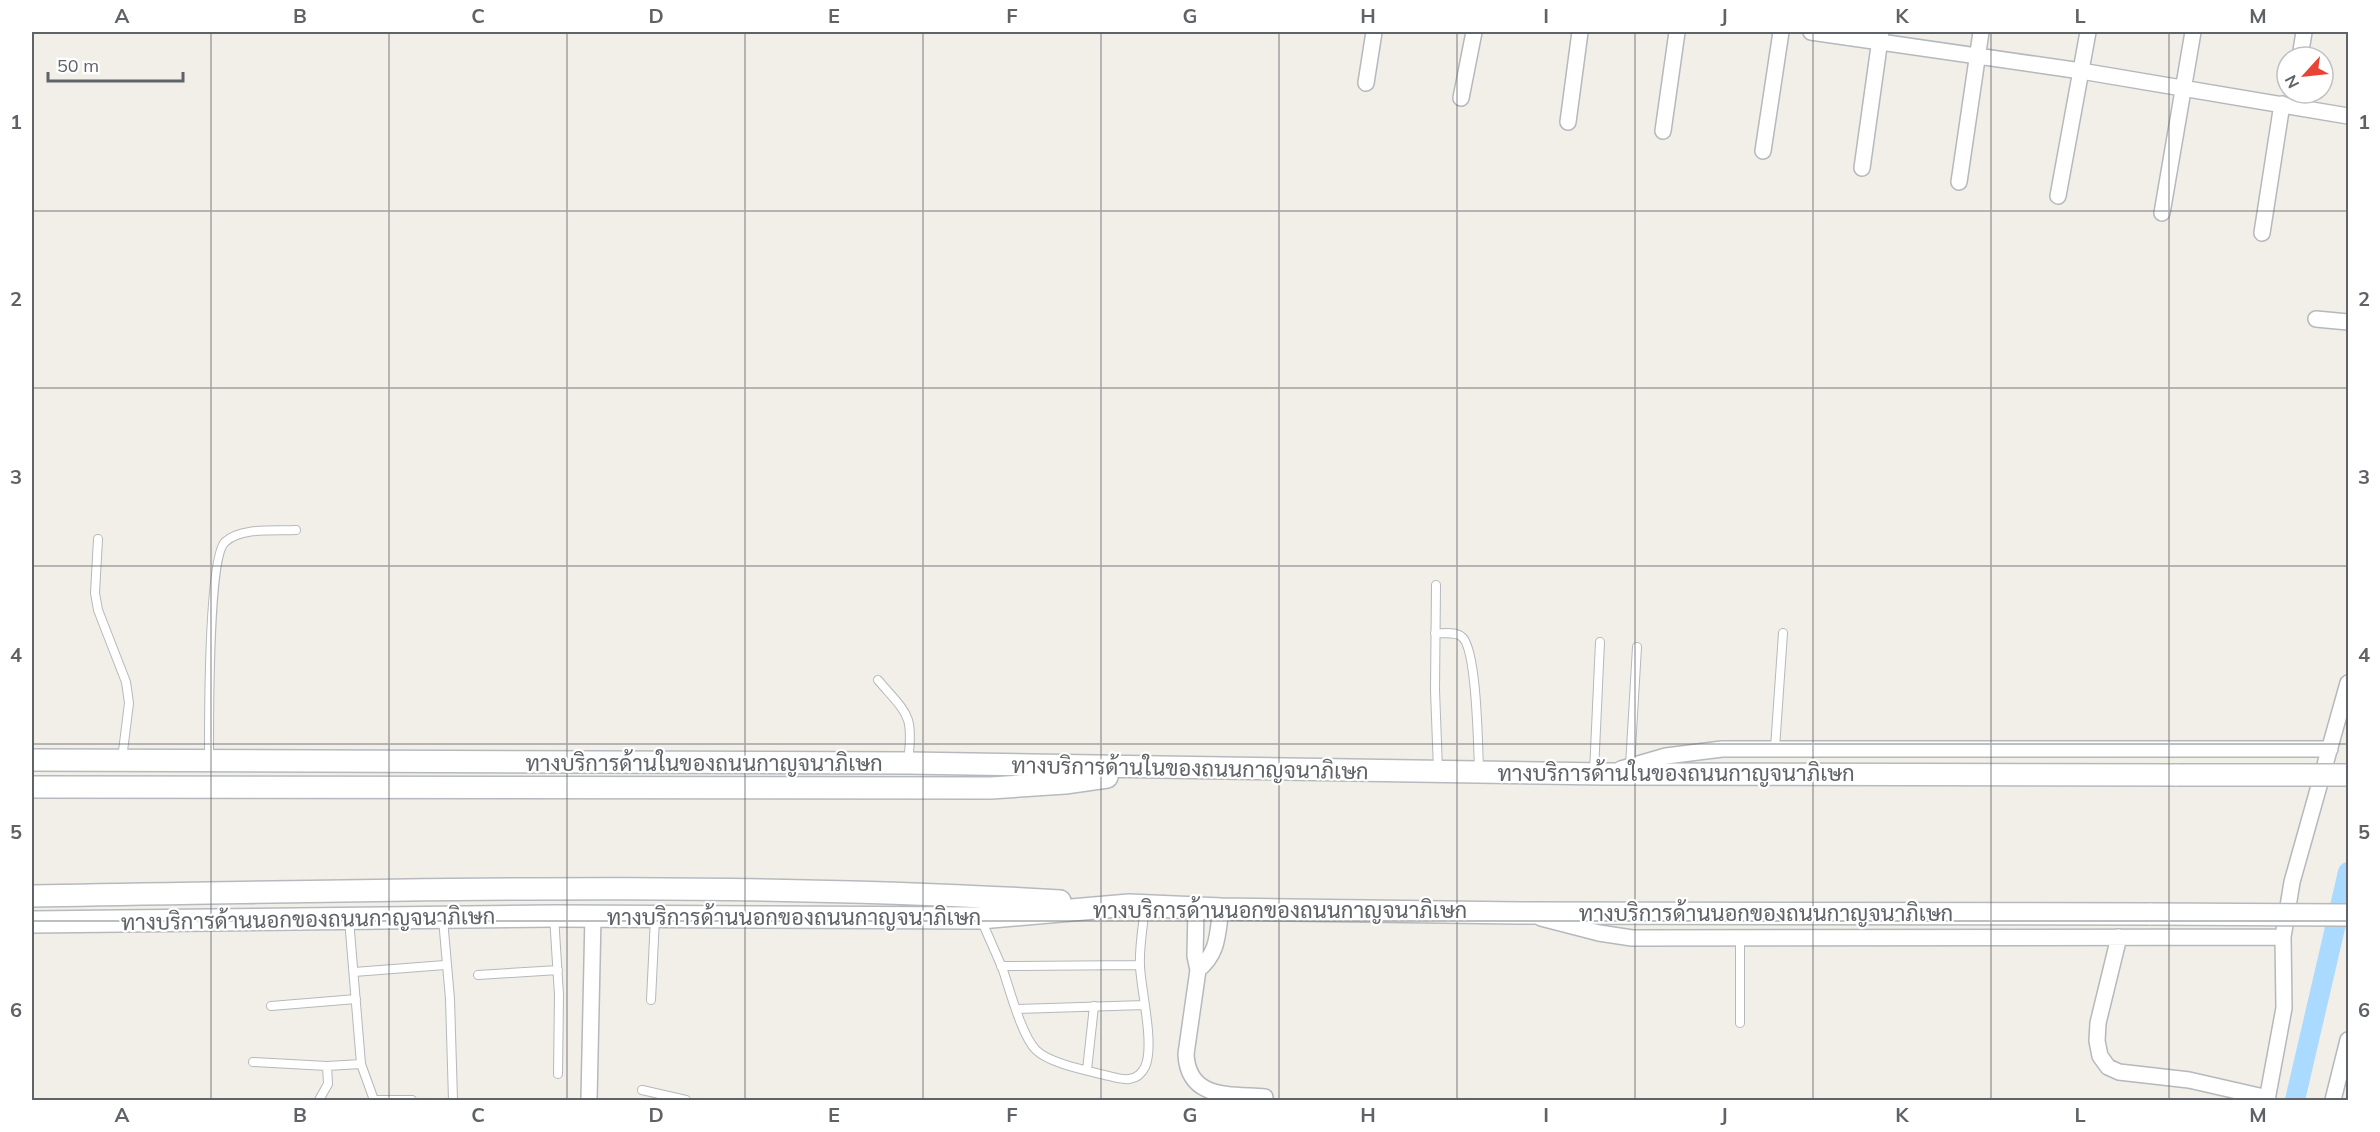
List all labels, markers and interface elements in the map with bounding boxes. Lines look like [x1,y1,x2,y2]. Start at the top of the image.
text: A [115,3,130,28]
text: B [293,3,307,28]
text: C [471,3,485,28]
text: D [648,3,664,28]
text: E [828,3,840,28]
text: F [1006,3,1018,28]
text: G [1183,3,1197,28]
text: H [1360,3,1376,28]
text: I [1543,3,1549,28]
text: J [1720,3,1728,28]
text: K [1895,3,1909,28]
text: L [2074,3,2086,28]
text: M [2249,3,2267,28]
scale bar [48,45,183,83]
north arrow [2275,45,2335,105]
text: 50 m [57,54,99,77]
text: N [2280,72,2303,92]
text: 1 [10,109,22,134]
text: 1 [2358,109,2370,134]
text: 2 [10,286,22,311]
text: 2 [2358,286,2370,311]
text: 3 [10,464,22,489]
text: 3 [2358,464,2370,489]
text: 4 [10,642,22,667]
text: 4 [2358,642,2370,667]
street label: ทางบริการด้านในของถนนกาญจนาภิเษก [525,749,883,777]
street label: ทางบริการด้านในของถนนกาญจนาภิเษก [1011,751,1369,785]
street label: ทางบริการด้านในของถนนกาญจนาภิเษก [1497,759,1855,787]
text: 5 [10,819,22,844]
text: 5 [2358,819,2370,844]
street label: ทางบริการด้านนอกของถนนกาญจนาภิเษก [1093,896,1467,924]
street label: ทางบริการด้านนอกของถนนกาญจนาภิเษก [1579,899,1953,927]
street label: ทางบริการด้านนอกของถนนกาญจนาภิเษก [121,902,495,936]
street label: ทางบริการด้านนอกของถนนกาญจนาภิเษก [607,903,981,931]
text: 6 [10,997,22,1022]
text: 6 [2358,997,2370,1022]
text: A [115,1102,130,1127]
text: B [293,1102,307,1127]
text: C [471,1102,485,1127]
text: D [648,1102,664,1127]
text: E [828,1102,840,1127]
text: F [1006,1102,1018,1127]
text: G [1183,1102,1197,1127]
text: H [1360,1102,1376,1127]
text: I [1543,1102,1549,1127]
text: J [1720,1102,1728,1127]
text: K [1895,1102,1909,1127]
text: L [2074,1102,2086,1127]
text: M [2249,1102,2267,1127]

